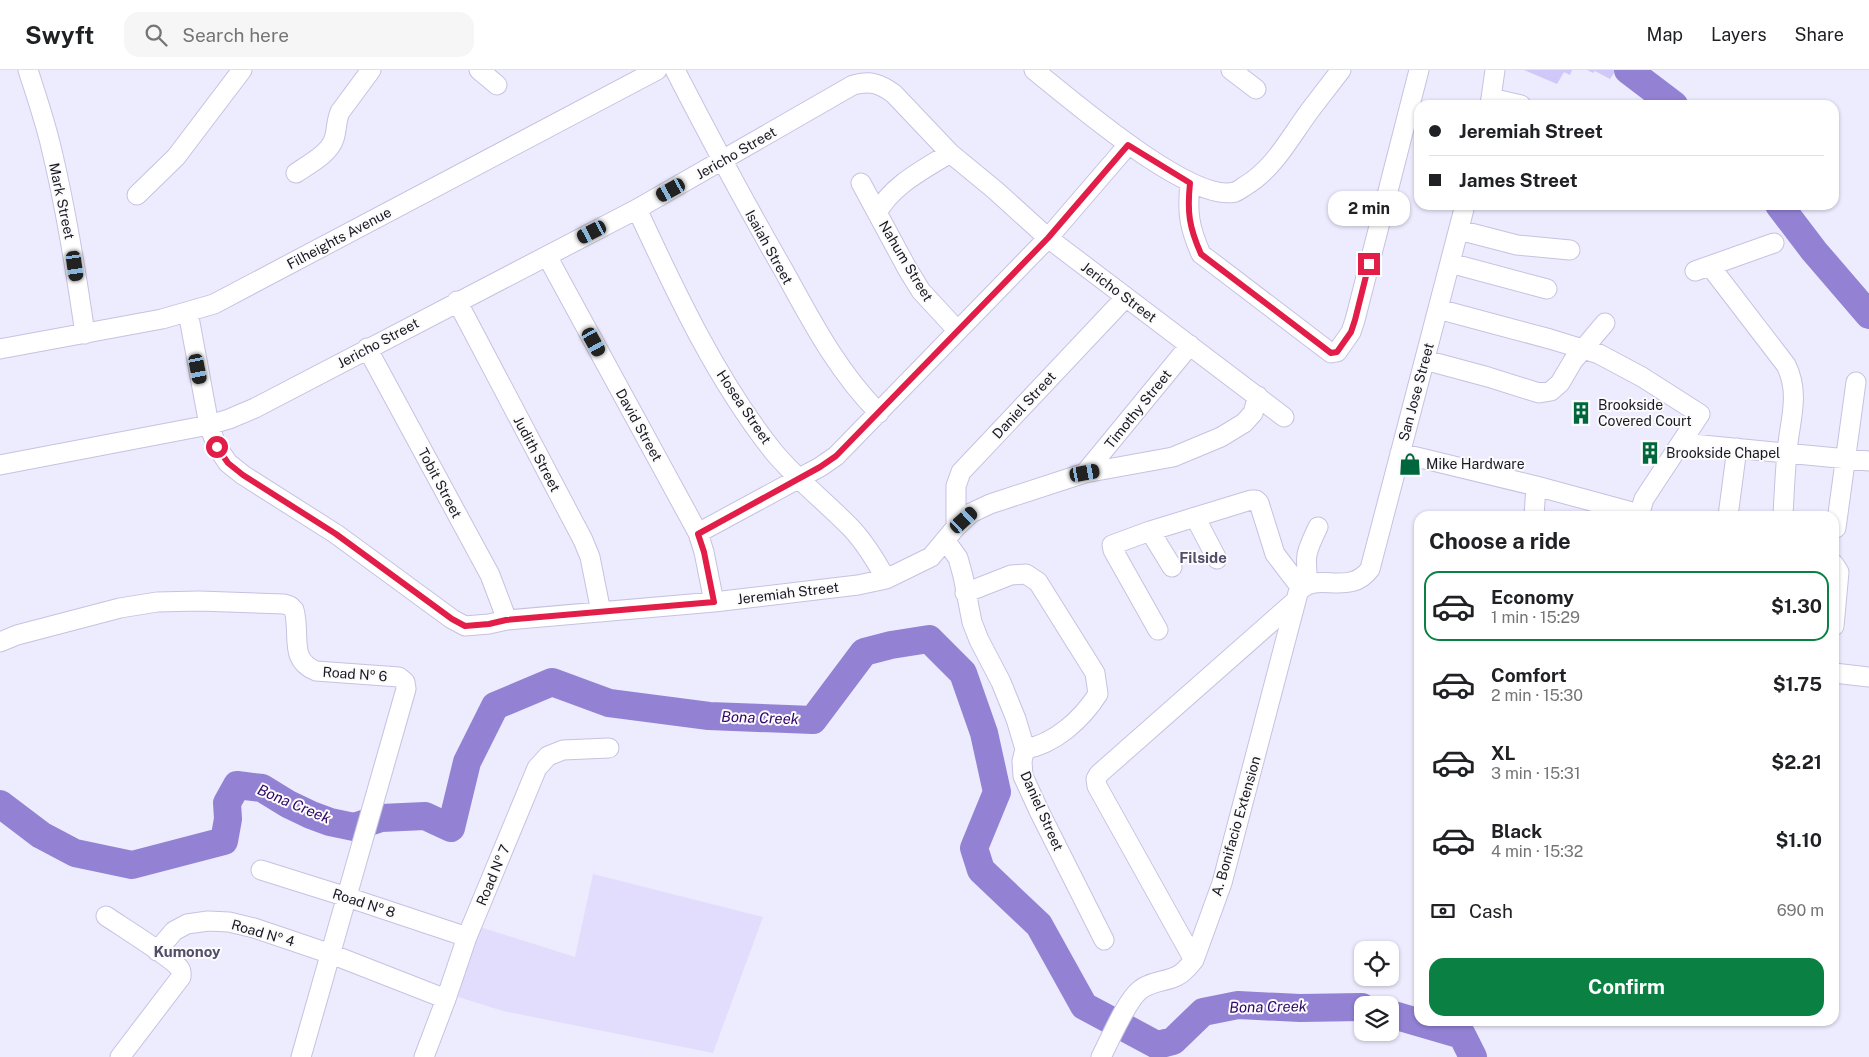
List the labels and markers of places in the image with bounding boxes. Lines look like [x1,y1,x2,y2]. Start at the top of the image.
place label: Brookside Covered Court [1598,397,1692,429]
building icon: Brookside Covered Court [1568,400,1594,426]
building icon: Brookside Chapel [1637,440,1663,466]
place label: Brookside Chapel [1666,445,1780,461]
shop icon: Mike Hardware [1397,451,1423,477]
place label: Mike Hardware [1426,456,1525,472]

